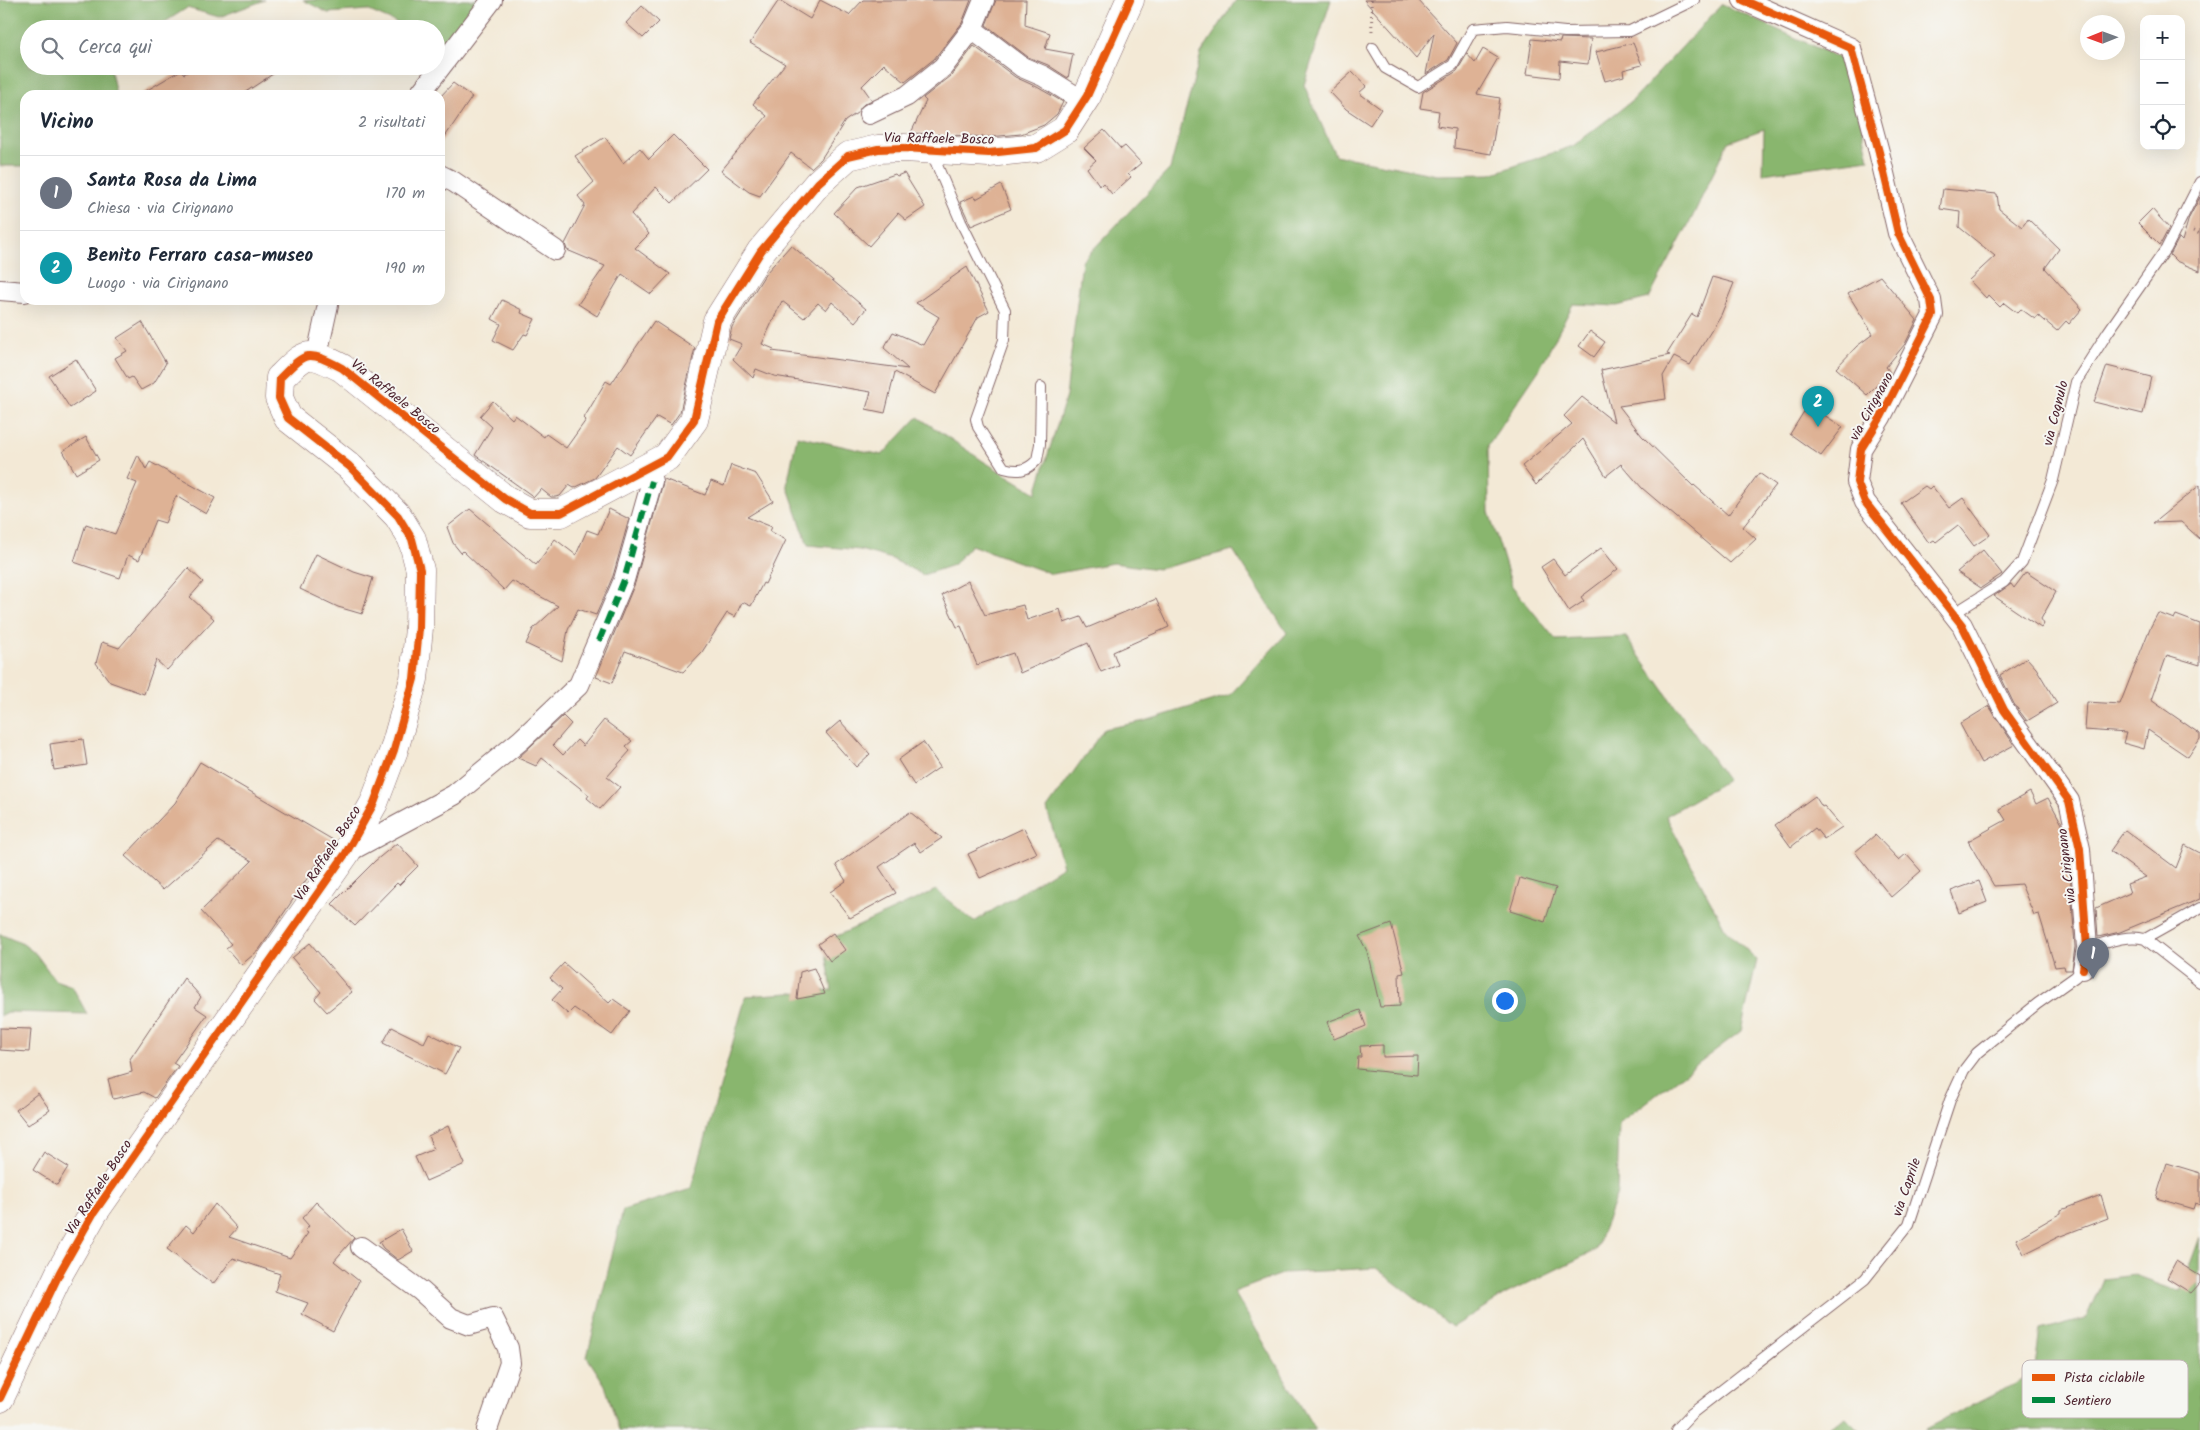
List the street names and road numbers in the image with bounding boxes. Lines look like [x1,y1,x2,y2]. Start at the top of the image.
street label: Via Raffaele Bosco [884,127,994,151]
street label: Via Raffaele Bosco [346,354,445,440]
street label: via Cirignano [1844,368,1900,445]
street label: via Cognulo [2037,378,2075,448]
street label: Via Raffaele Bosco [289,801,367,906]
street label: via Cirignano [2051,827,2083,905]
street label: Via Raffaele Bosco [60,1135,138,1240]
street label: via Caprile [1887,1154,1927,1220]

